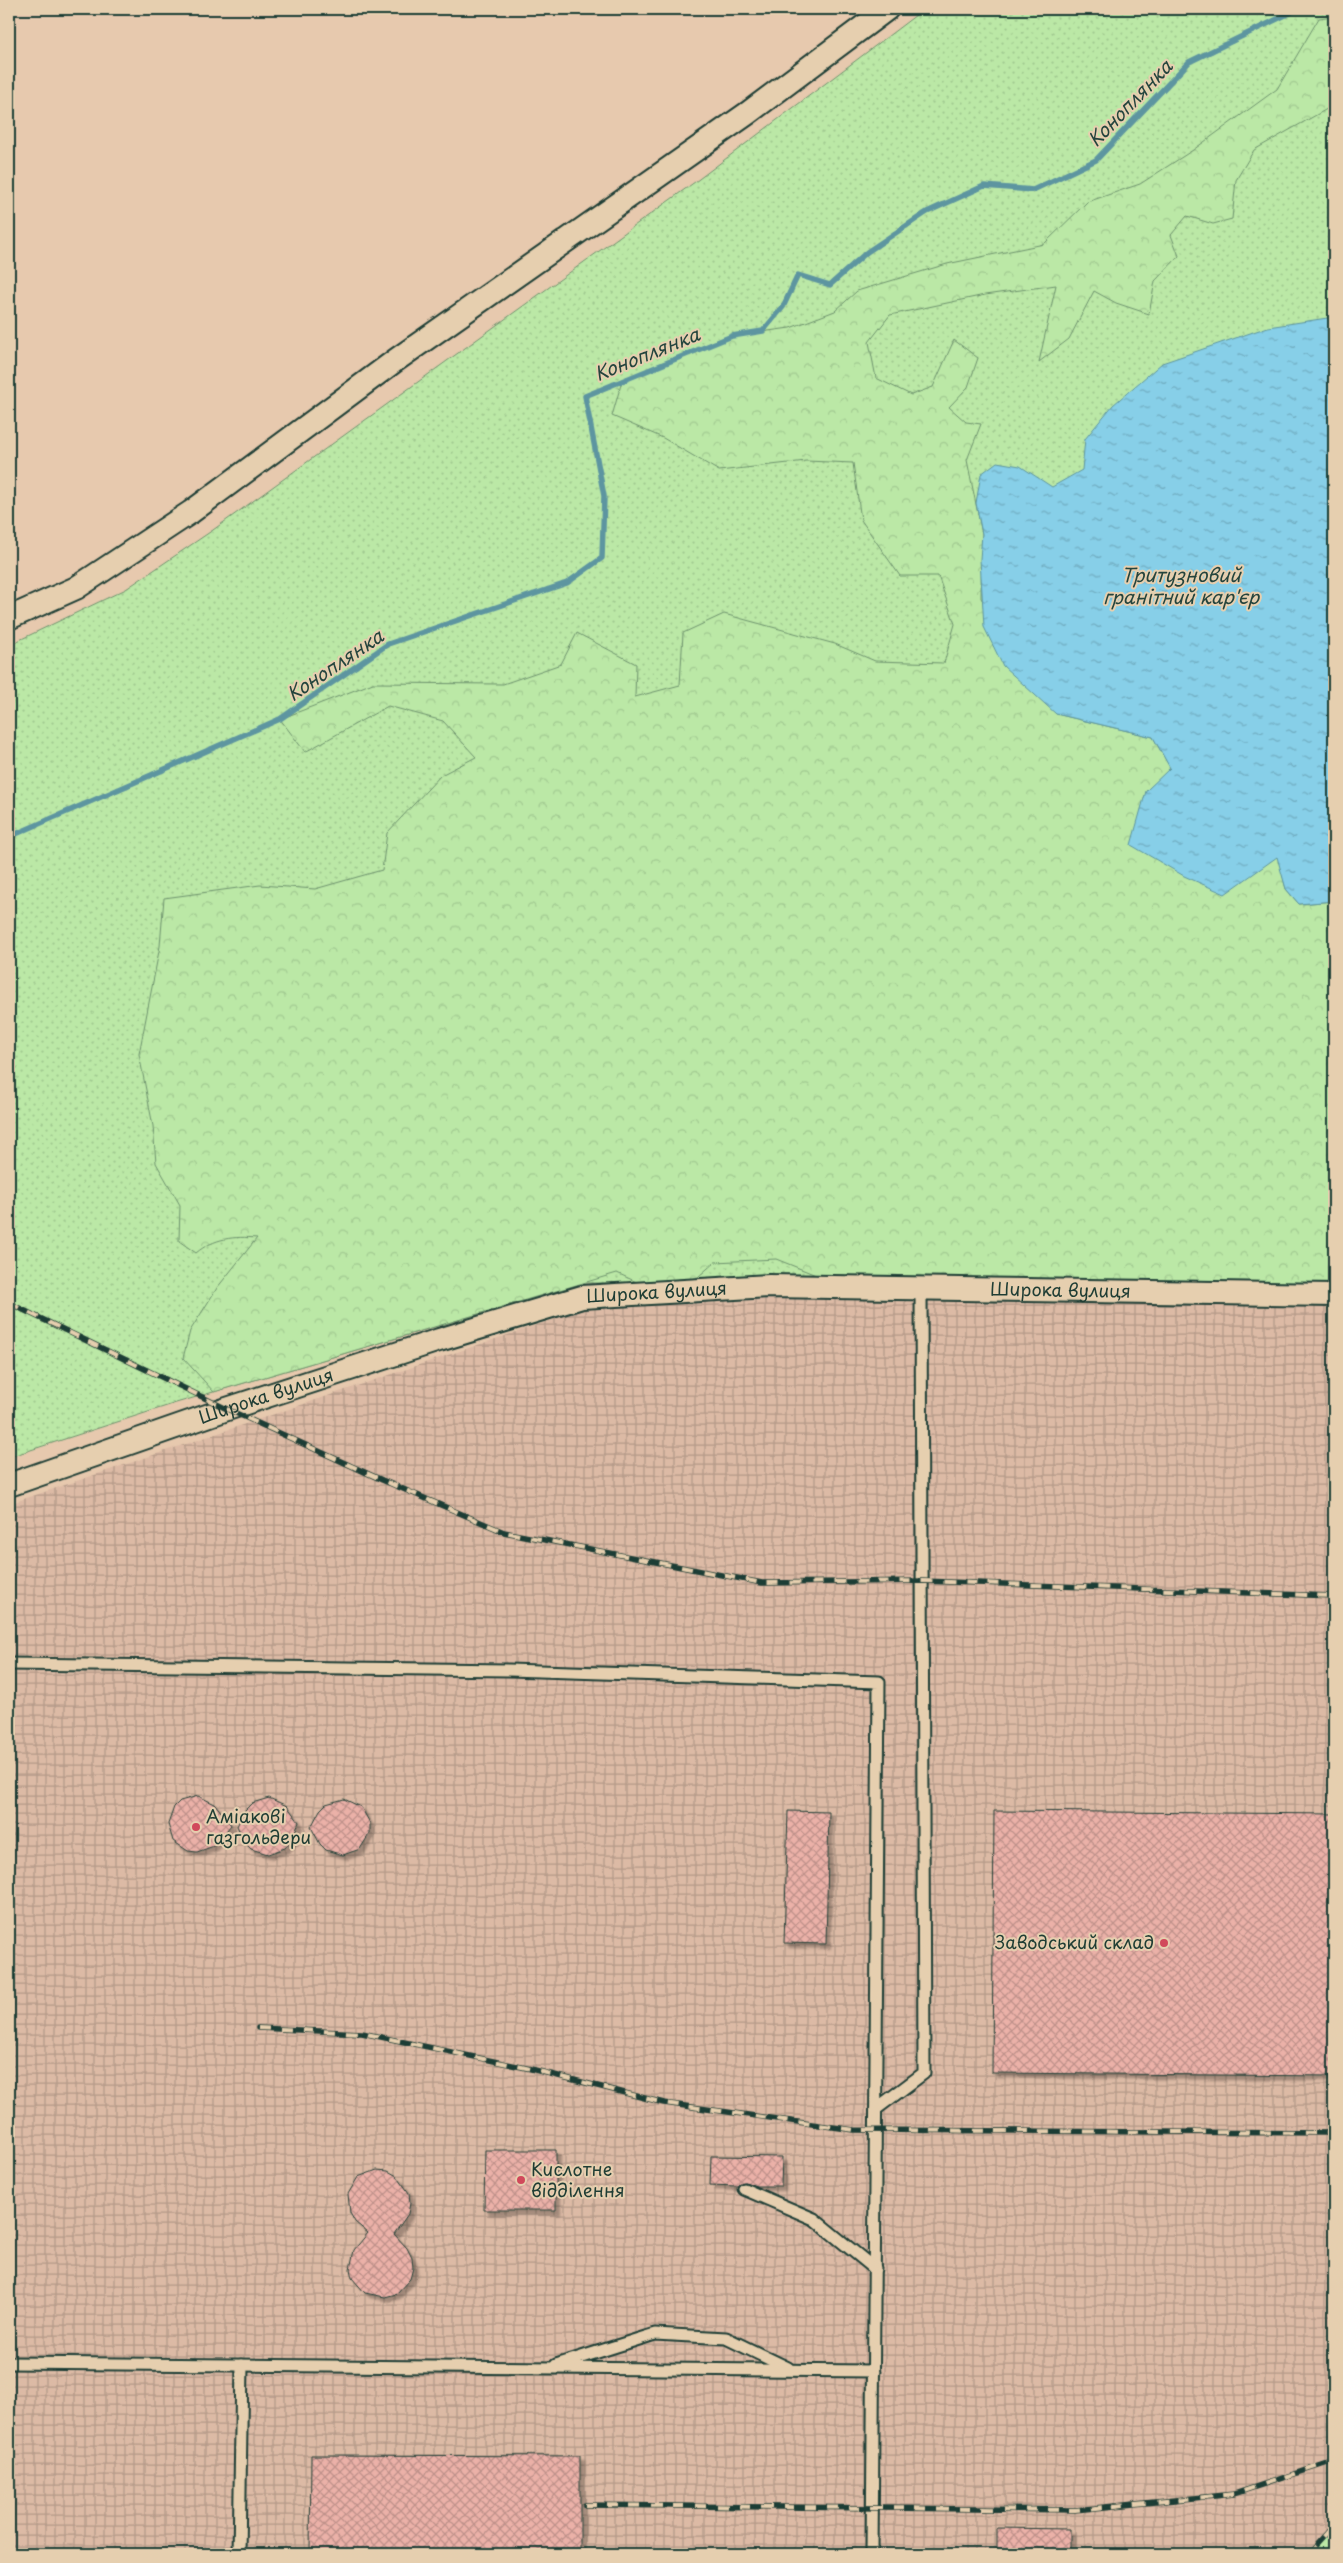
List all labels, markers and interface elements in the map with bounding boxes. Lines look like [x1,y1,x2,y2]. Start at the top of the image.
water label: Коноплянка [1080,52,1179,152]
water label: Коноплянка [590,319,705,387]
water label: Тритузновий гранітний кар'єр [1103,560,1261,610]
water label: Коноплянка [280,621,389,707]
street label: Широка вулиця [586,1273,728,1309]
street label: Широка вулиця [990,1275,1131,1304]
street label: Широка вулиця [194,1360,337,1430]
place label: Аміакові газгольдери [206,1802,311,1850]
marker: Аміакові газгольдери [190,1821,202,1833]
place label: Заводський склад [995,1928,1154,1955]
marker: Заводський склад [1158,1937,1170,1949]
place label: Кислотне відділення [531,2155,625,2203]
marker: Кислотне відділення [515,2174,527,2186]

